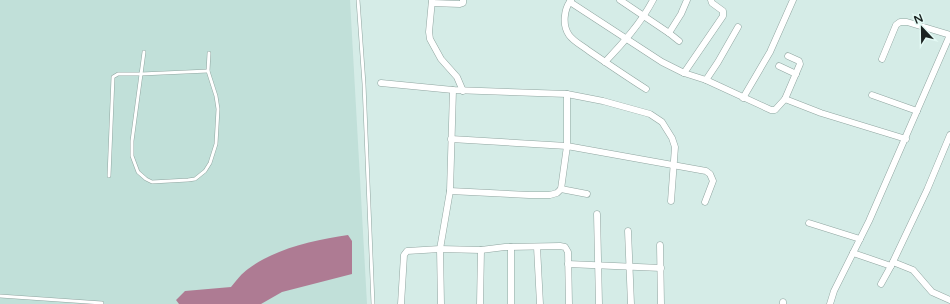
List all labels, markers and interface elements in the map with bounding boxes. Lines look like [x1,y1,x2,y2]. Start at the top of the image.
north arrow [902,8,942,48]
text: N [912,12,925,27]

